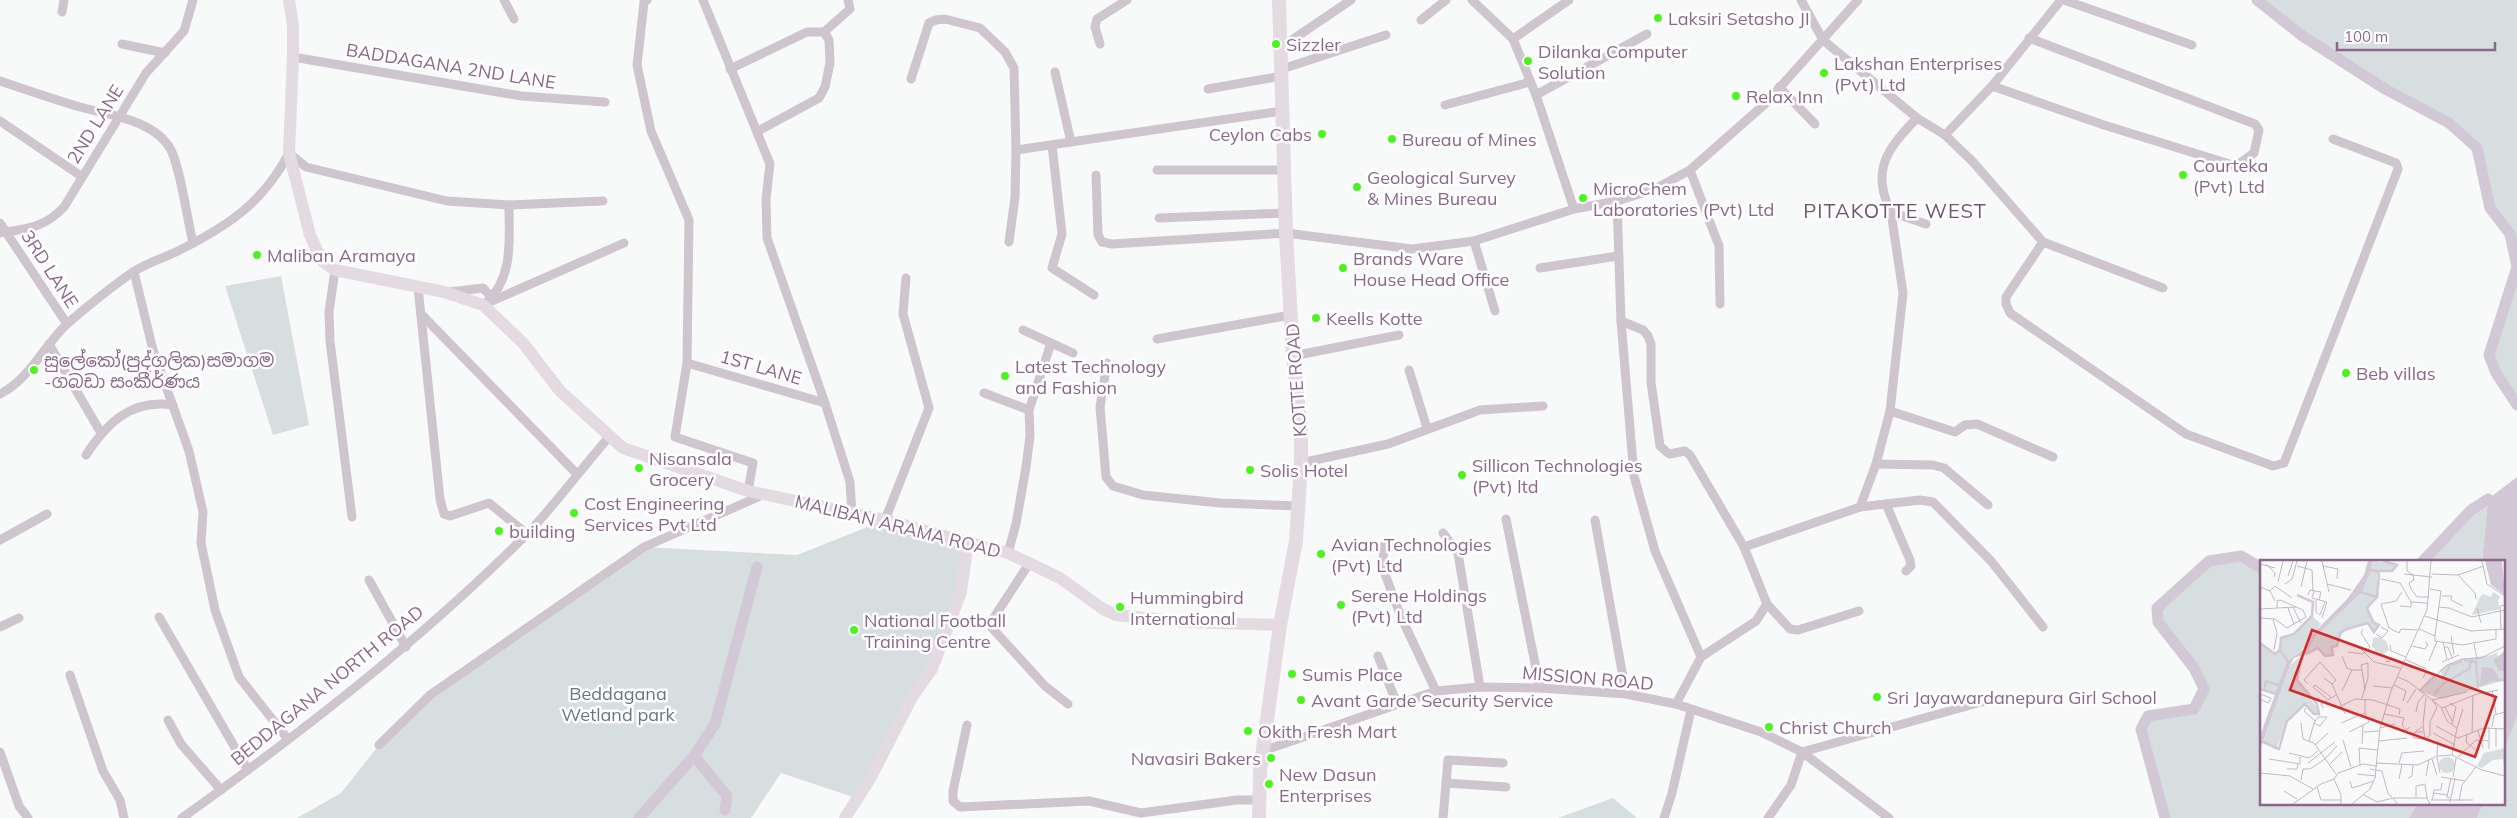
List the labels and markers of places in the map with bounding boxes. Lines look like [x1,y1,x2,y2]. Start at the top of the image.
place label: Laksiri Setasho JI [1668,7,1810,30]
marker: Laksiri Setasho JI [1652,12,1664,24]
place label: Sizzler [1286,33,1341,56]
marker: Sizzler [1270,38,1282,50]
place label: Dilanka Computer Solution [1538,40,1688,84]
place label: Lakshan Enterprises (Pvt) Ltd [1834,52,2002,96]
marker: Dilanka Computer Solution [1522,55,1534,67]
marker: Lakshan Enterprises (Pvt) Ltd [1818,67,1830,79]
place label: Relax Inn [1746,85,1823,108]
marker: Relax Inn [1730,90,1742,102]
place label: Ceylon Cabs [1209,123,1312,146]
marker: Ceylon Cabs [1316,128,1328,140]
place label: Bureau of Mines [1402,128,1537,151]
marker: Bureau of Mines [1386,133,1398,145]
place label: Courteka (Pvt) Ltd [2193,154,2268,198]
place label: Geological Survey & Mines Bureau [1367,166,1516,210]
marker: Courteka (Pvt) Ltd [2177,169,2189,181]
place label: MicroChem Laboratories (Pvt) Ltd [1593,177,1774,221]
marker: Geological Survey & Mines Bureau [1351,181,1363,193]
marker: MicroChem Laboratories (Pvt) Ltd [1577,192,1589,204]
place label: Maliban Aramaya [267,244,416,267]
place label: Brands Ware House Head Office [1353,247,1509,291]
marker: Maliban Aramaya [251,249,263,261]
marker: Brands Ware House Head Office [1337,262,1349,274]
place label: Keells Kotte [1326,307,1422,330]
marker: Keells Kotte [1310,312,1322,324]
place label: සුලේකෝ(පුද්ගලික)සමාගම -ගබඩා සංකීර්ණය [44,349,274,393]
place label: Latest Technology and Fashion [1015,355,1166,399]
place label: Beb villas [2356,362,2436,385]
marker: සුලේකෝ(පුද්ගලික)සමාගම -ගබඩා සංකීර්ණය [28,364,40,376]
marker: Beb villas [2340,367,2352,379]
marker: Latest Technology and Fashion [999,370,1011,382]
place label: Nisansala Grocery [649,447,732,491]
place label: Sillicon Technologies (Pvt) ltd [1472,454,1643,498]
place label: Solis Hotel [1260,459,1348,482]
marker: Nisansala Grocery [633,462,645,474]
marker: Solis Hotel [1244,464,1256,476]
marker: Sillicon Technologies (Pvt) ltd [1456,469,1468,481]
place label: Cost Engineering Services Pvt Ltd [584,492,724,536]
marker: Cost Engineering Services Pvt Ltd [568,507,580,519]
place label: building [509,520,575,543]
marker: building [493,525,505,537]
place label: Avian Technologies (Pvt) Ltd [1331,533,1492,577]
marker: Avian Technologies (Pvt) Ltd [1315,548,1327,560]
place label: Serene Holdings (Pvt) Ltd [1351,584,1487,628]
place label: Hummingbird International [1130,586,1244,630]
marker: Serene Holdings (Pvt) Ltd [1335,599,1347,611]
marker: Hummingbird International [1114,601,1126,613]
place label: National Football Training Centre [864,609,1006,653]
marker: National Football Training Centre [848,624,860,636]
place label: Sumis Place [1302,663,1403,686]
marker: Sumis Place [1286,668,1298,680]
place label: Sri Jayawardanepura Girl School [1887,686,2157,709]
place label: Avant Garde Security Service [1311,689,1553,712]
marker: Sri Jayawardanepura Girl School [1871,691,1883,703]
marker: Avant Garde Security Service [1295,694,1307,706]
place label: Christ Church [1779,716,1892,739]
place label: Okith Fresh Mart [1258,720,1397,743]
marker: Christ Church [1763,721,1775,733]
marker: Okith Fresh Mart [1242,725,1254,737]
place label: Navasiri Bakers [1131,747,1261,770]
marker: Navasiri Bakers [1265,752,1277,764]
place label: New Dasun Enterprises [1279,763,1377,807]
marker: New Dasun Enterprises [1263,778,1275,790]

